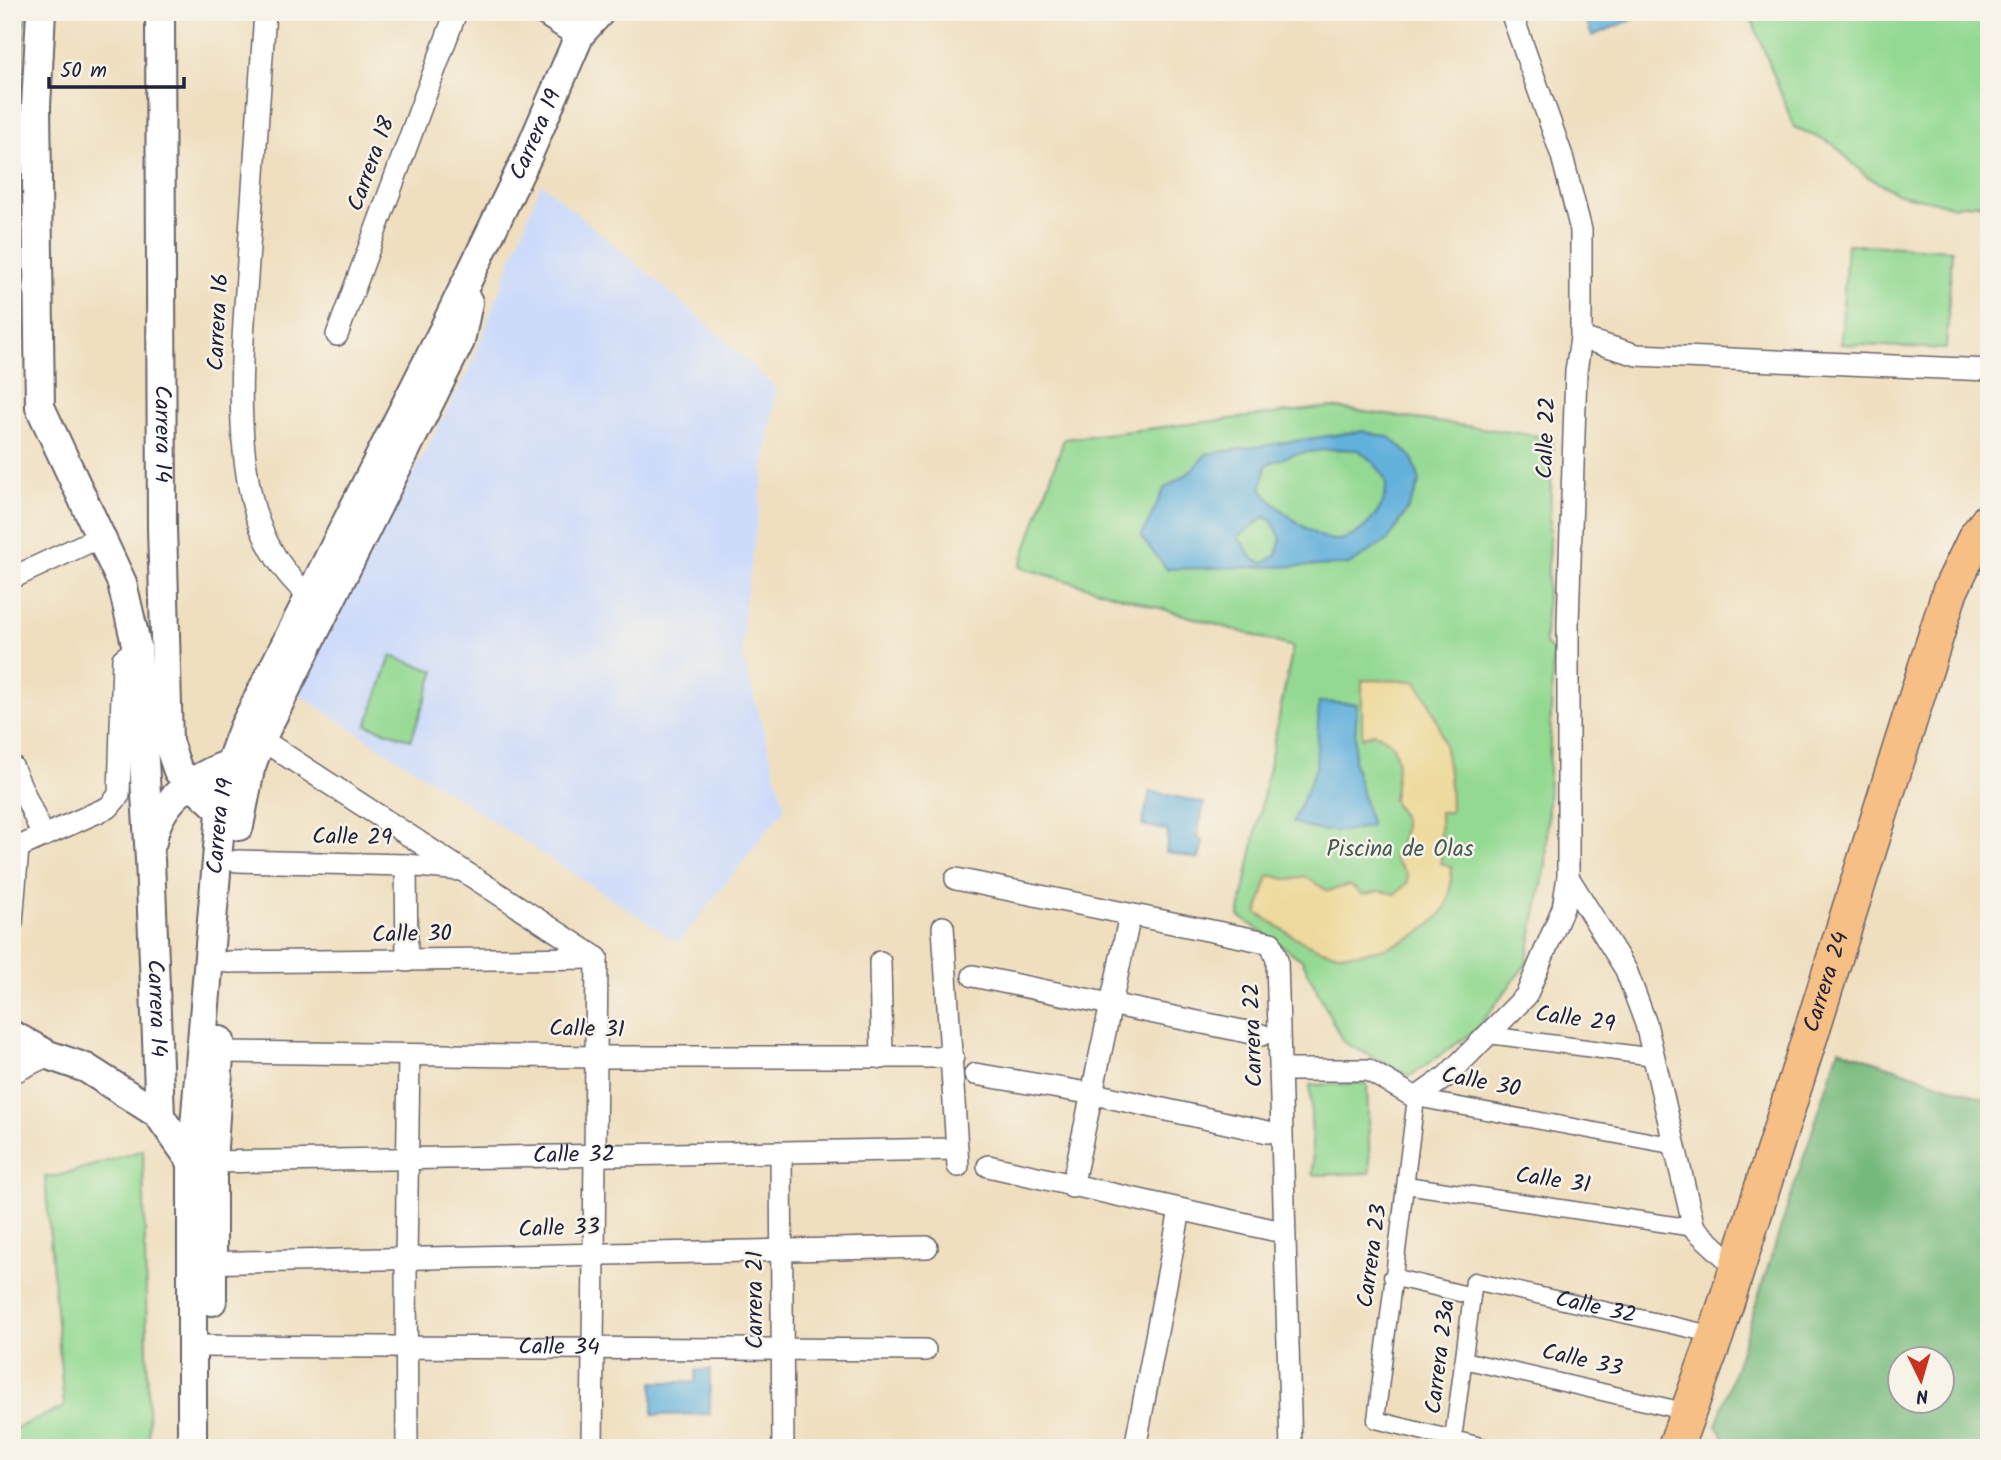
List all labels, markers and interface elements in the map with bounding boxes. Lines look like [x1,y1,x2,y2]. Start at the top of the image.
scale bar [49,46,184,90]
text: 50 m [60,55,107,88]
street label: Carrera 19 [500,84,572,187]
street label: Carrera 18 [338,111,406,217]
street label: Carrera 16 [198,272,240,372]
street label: Carrera 14 [143,385,180,483]
street label: Calle 22 [1528,396,1566,480]
street label: Carrera 19 [198,775,245,876]
street label: Calle 29 [312,819,392,857]
park label: Piscina de Olas [1326,832,1474,868]
street label: Calle 30 [372,916,452,954]
street label: Carrera 24 [1794,927,1860,1037]
street label: Carrera 14 [136,959,176,1058]
street label: Carrera 22 [1234,982,1274,1088]
street label: Calle 29 [1533,997,1617,1043]
street label: Calle 31 [549,1011,625,1049]
street label: Calle 30 [1438,1058,1524,1108]
street label: Calle 32 [533,1137,615,1174]
street label: Calle 31 [1513,1158,1593,1204]
street label: Carrera 23 [1348,1202,1398,1310]
street label: Calle 33 [518,1210,600,1248]
street label: Carrera 21 [738,1251,774,1349]
street label: Calle 32 [1552,1282,1640,1335]
street label: Carrera 23a [1416,1298,1466,1416]
street label: Calle 34 [518,1330,600,1366]
street label: Calle 33 [1538,1334,1626,1388]
north arrow [1885,1344,1955,1414]
text: N [1915,1379,1930,1410]

